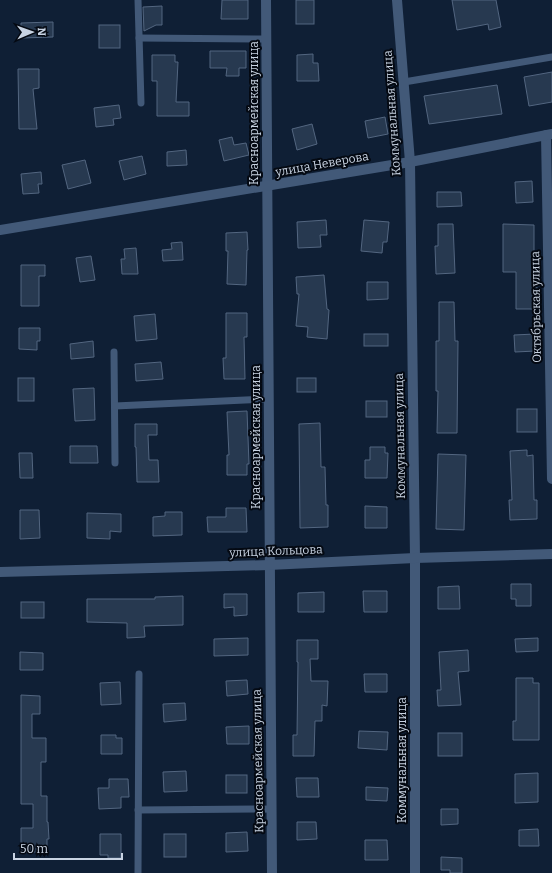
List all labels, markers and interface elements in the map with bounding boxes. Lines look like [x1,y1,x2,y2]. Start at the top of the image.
north arrow [12,12,52,52]
text: N [35,27,48,37]
street label: Красноармейская улица [247,41,261,185]
street label: Коммунальная улица [381,49,403,176]
street label: улица Неверова [273,149,370,179]
street label: Октябрьская улица [528,251,544,363]
street label: Красноармейская улица [249,365,263,509]
street label: Коммунальная улица [392,373,408,499]
street label: улица Кольцова [228,542,323,560]
street label: Красноармейская улица [250,689,266,833]
street label: Коммунальная улица [395,697,409,823]
scale bar [14,835,122,861]
text: 50 m [20,842,49,856]

